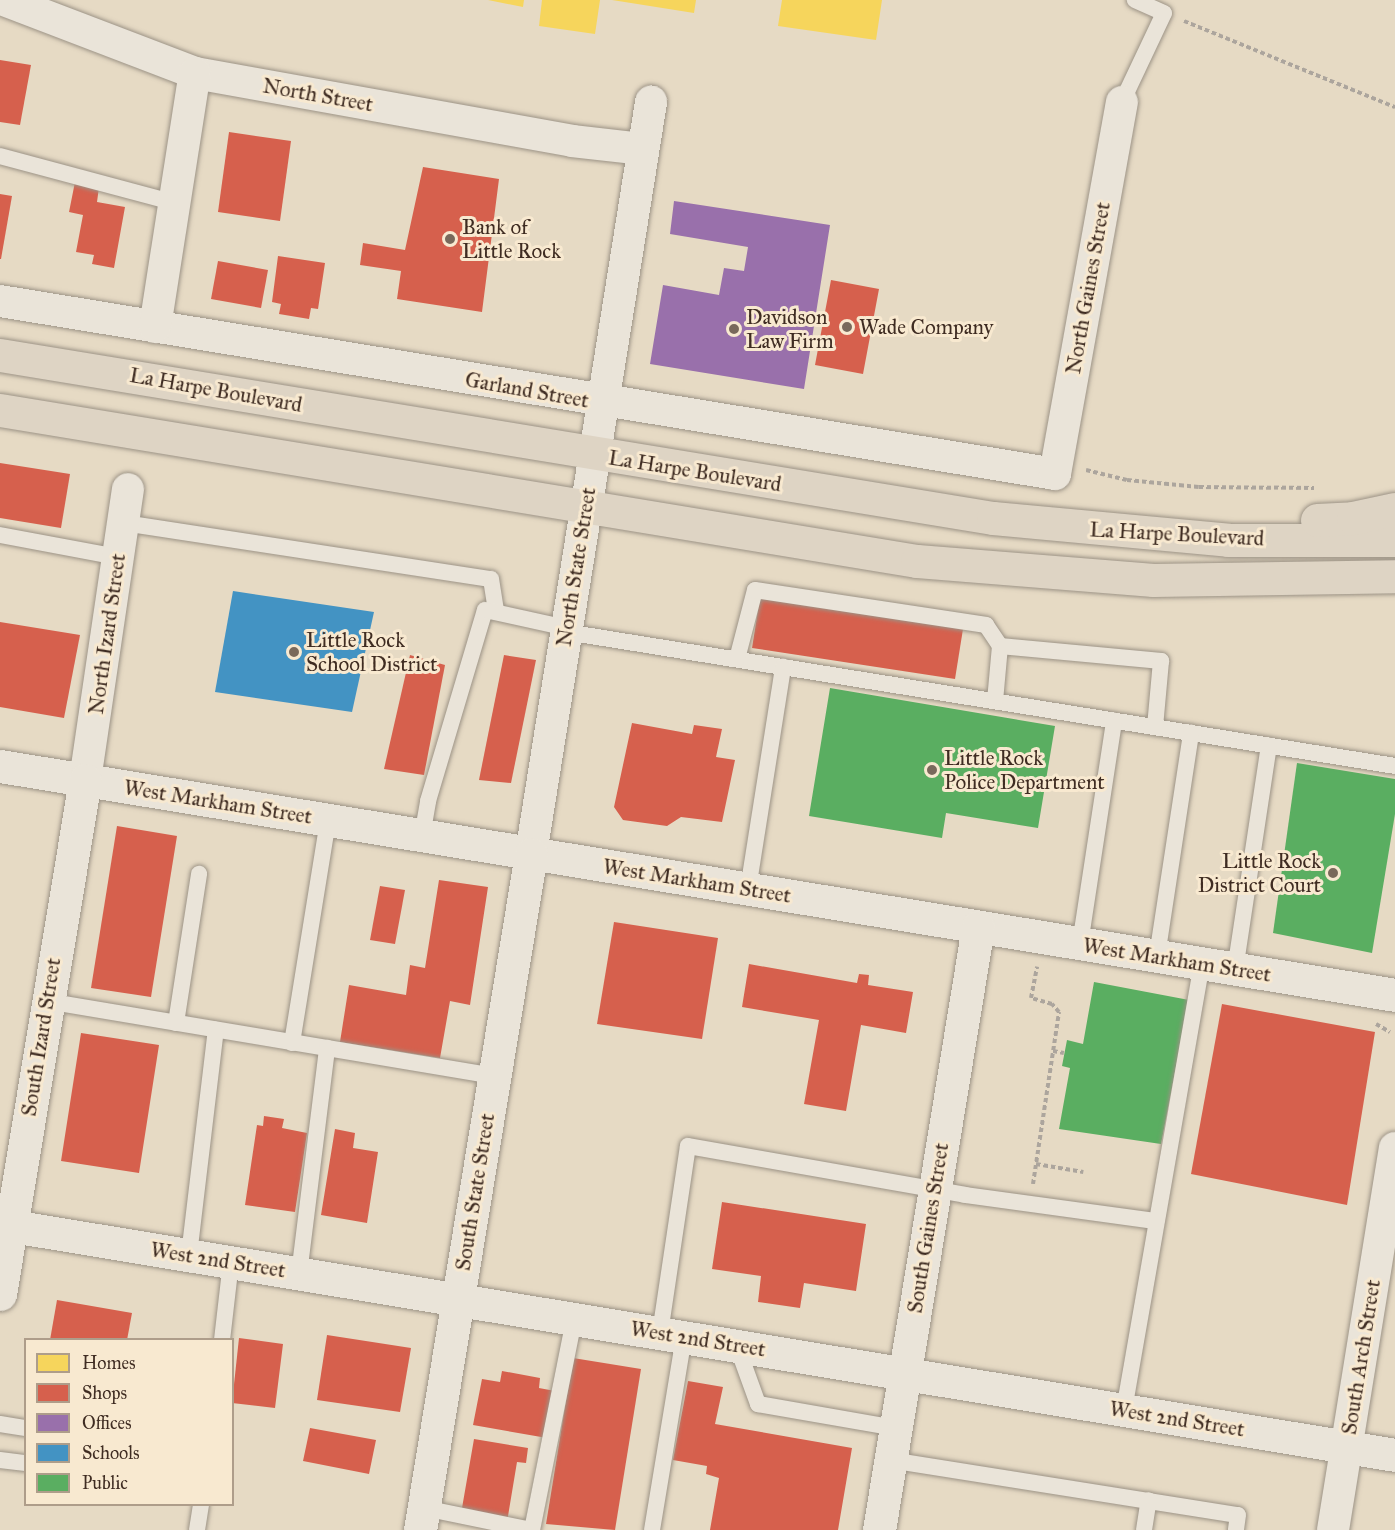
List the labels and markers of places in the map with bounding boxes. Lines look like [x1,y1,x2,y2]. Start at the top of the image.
place label: Bank of Little Rock [462,214,561,264]
marker: Bank of Little Rock [443,232,457,246]
place label: Davidson Law Firm [746,304,834,354]
place label: Wade Company [859,314,993,340]
marker: Wade Company [840,320,854,334]
marker: Davidson Law Firm [727,322,741,336]
place label: Little Rock School District [306,627,437,677]
marker: Little Rock School District [287,645,301,659]
place label: Little Rock Police Department [944,745,1105,795]
marker: Little Rock Police Department [925,763,939,777]
place label: Little Rock District Court [1198,848,1321,898]
marker: Little Rock District Court [1326,866,1340,880]

